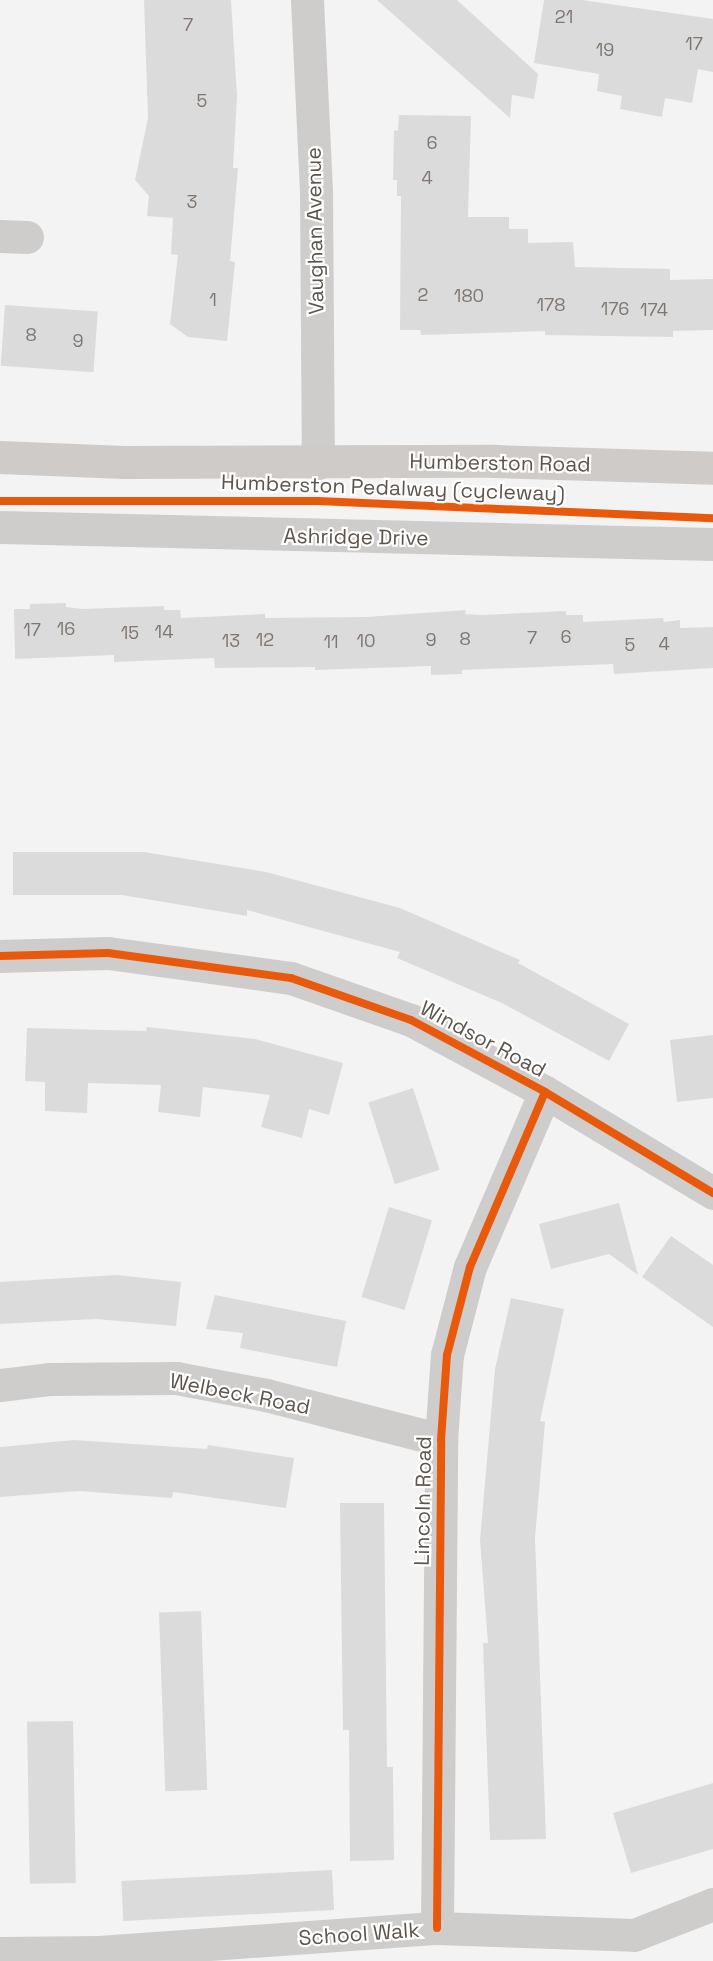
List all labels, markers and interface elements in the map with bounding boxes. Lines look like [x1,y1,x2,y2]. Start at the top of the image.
house number: 21 [555,6,573,28]
house number: 7 [183,14,193,36]
house number: 17 [685,33,703,55]
house number: 19 [596,39,614,61]
house number: 5 [197,90,207,112]
house number: 6 [426,132,438,154]
street label: Vaughan Avenue [301,147,329,315]
house number: 4 [421,167,433,189]
house number: 3 [187,191,197,213]
house number: 2 [418,284,428,306]
house number: 180 [454,285,484,307]
house number: 1 [209,289,217,311]
house number: 178 [537,294,565,316]
house number: 176 [601,298,629,320]
house number: 174 [640,299,668,321]
house number: 8 [25,324,37,346]
house number: 9 [72,330,84,352]
street label: Humberston Road [409,449,591,477]
street label: Humberston Pedalway (cycleway) [221,469,565,507]
street label: Ashridge Drive [283,523,429,551]
house number: 16 [57,618,75,640]
house number: 17 [23,619,41,641]
house number: 14 [155,621,173,643]
house number: 15 [121,622,139,644]
house number: 6 [560,626,572,648]
house number: 7 [527,627,537,649]
house number: 8 [459,628,471,650]
house number: 12 [256,629,274,651]
house number: 9 [425,629,437,651]
house number: 13 [222,630,240,652]
house number: 10 [356,630,376,652]
house number: 11 [323,631,339,653]
house number: 4 [658,633,670,655]
house number: 5 [625,634,635,656]
street label: Windsor Road [416,995,550,1083]
street label: Welbeck Road [168,1368,312,1420]
street label: Lincoln Road [409,1436,437,1566]
street label: School Walk [298,1917,420,1951]

